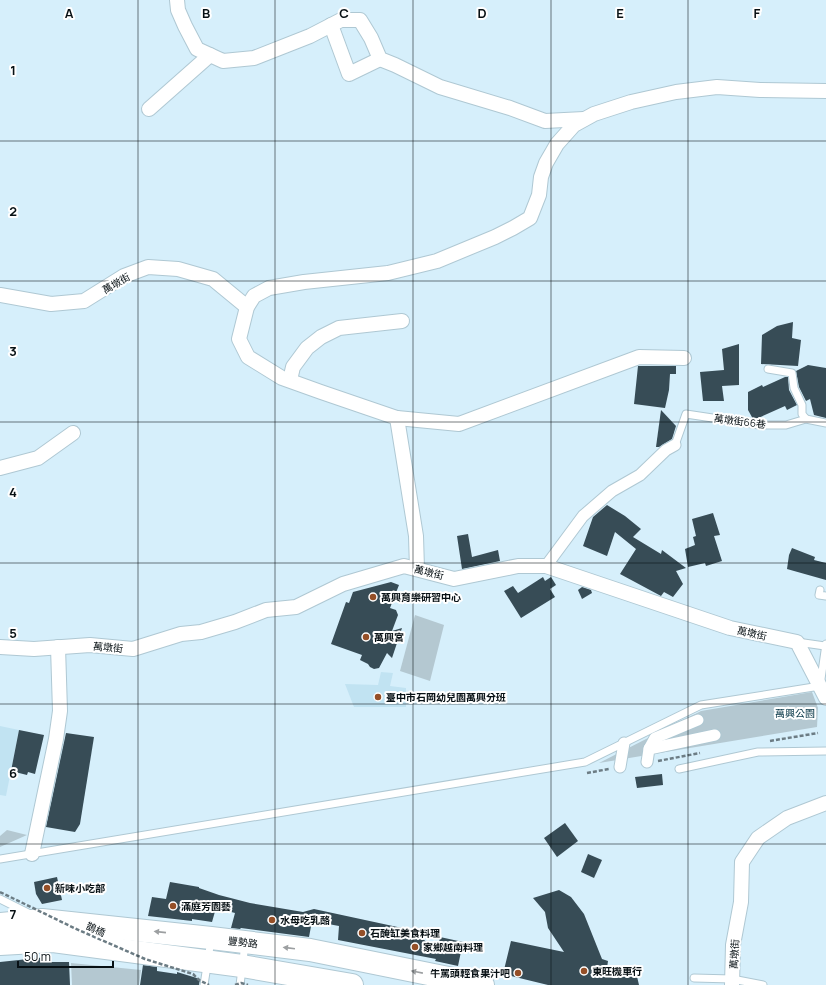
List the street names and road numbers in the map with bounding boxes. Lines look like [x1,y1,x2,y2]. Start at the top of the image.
street label: 萬墩街 [100,269,132,297]
street label: 萬墩街66巷 [713,411,767,431]
street label: 萬墩街 [413,562,445,582]
street label: 萬墩街 [736,623,768,643]
street label: 萬墩街 [92,639,124,655]
street label: 鵲橋 [84,919,108,939]
street label: 豐勢路 [227,933,259,951]
street label: 萬墩街 [726,939,742,969]

